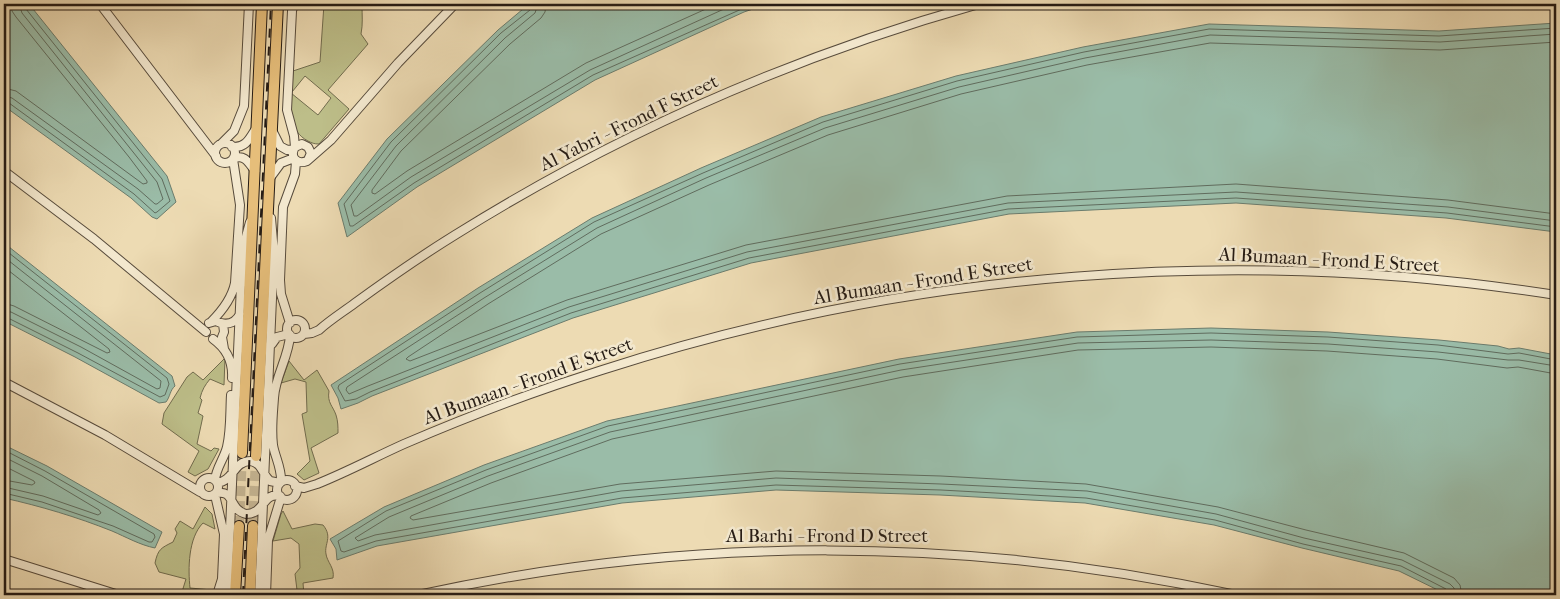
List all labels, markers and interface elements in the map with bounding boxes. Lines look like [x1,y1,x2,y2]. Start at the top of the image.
street label: Al Yabri - Frond F Street [535,70,722,176]
street label: Al Bumaan - Frond E Street [1217,243,1440,277]
street label: Al Bumaan - Frond E Street [811,253,1034,309]
street label: Al Bumaan - Frond E Street [419,333,636,429]
street label: Al Barhi - Frond D Street [725,525,928,547]

